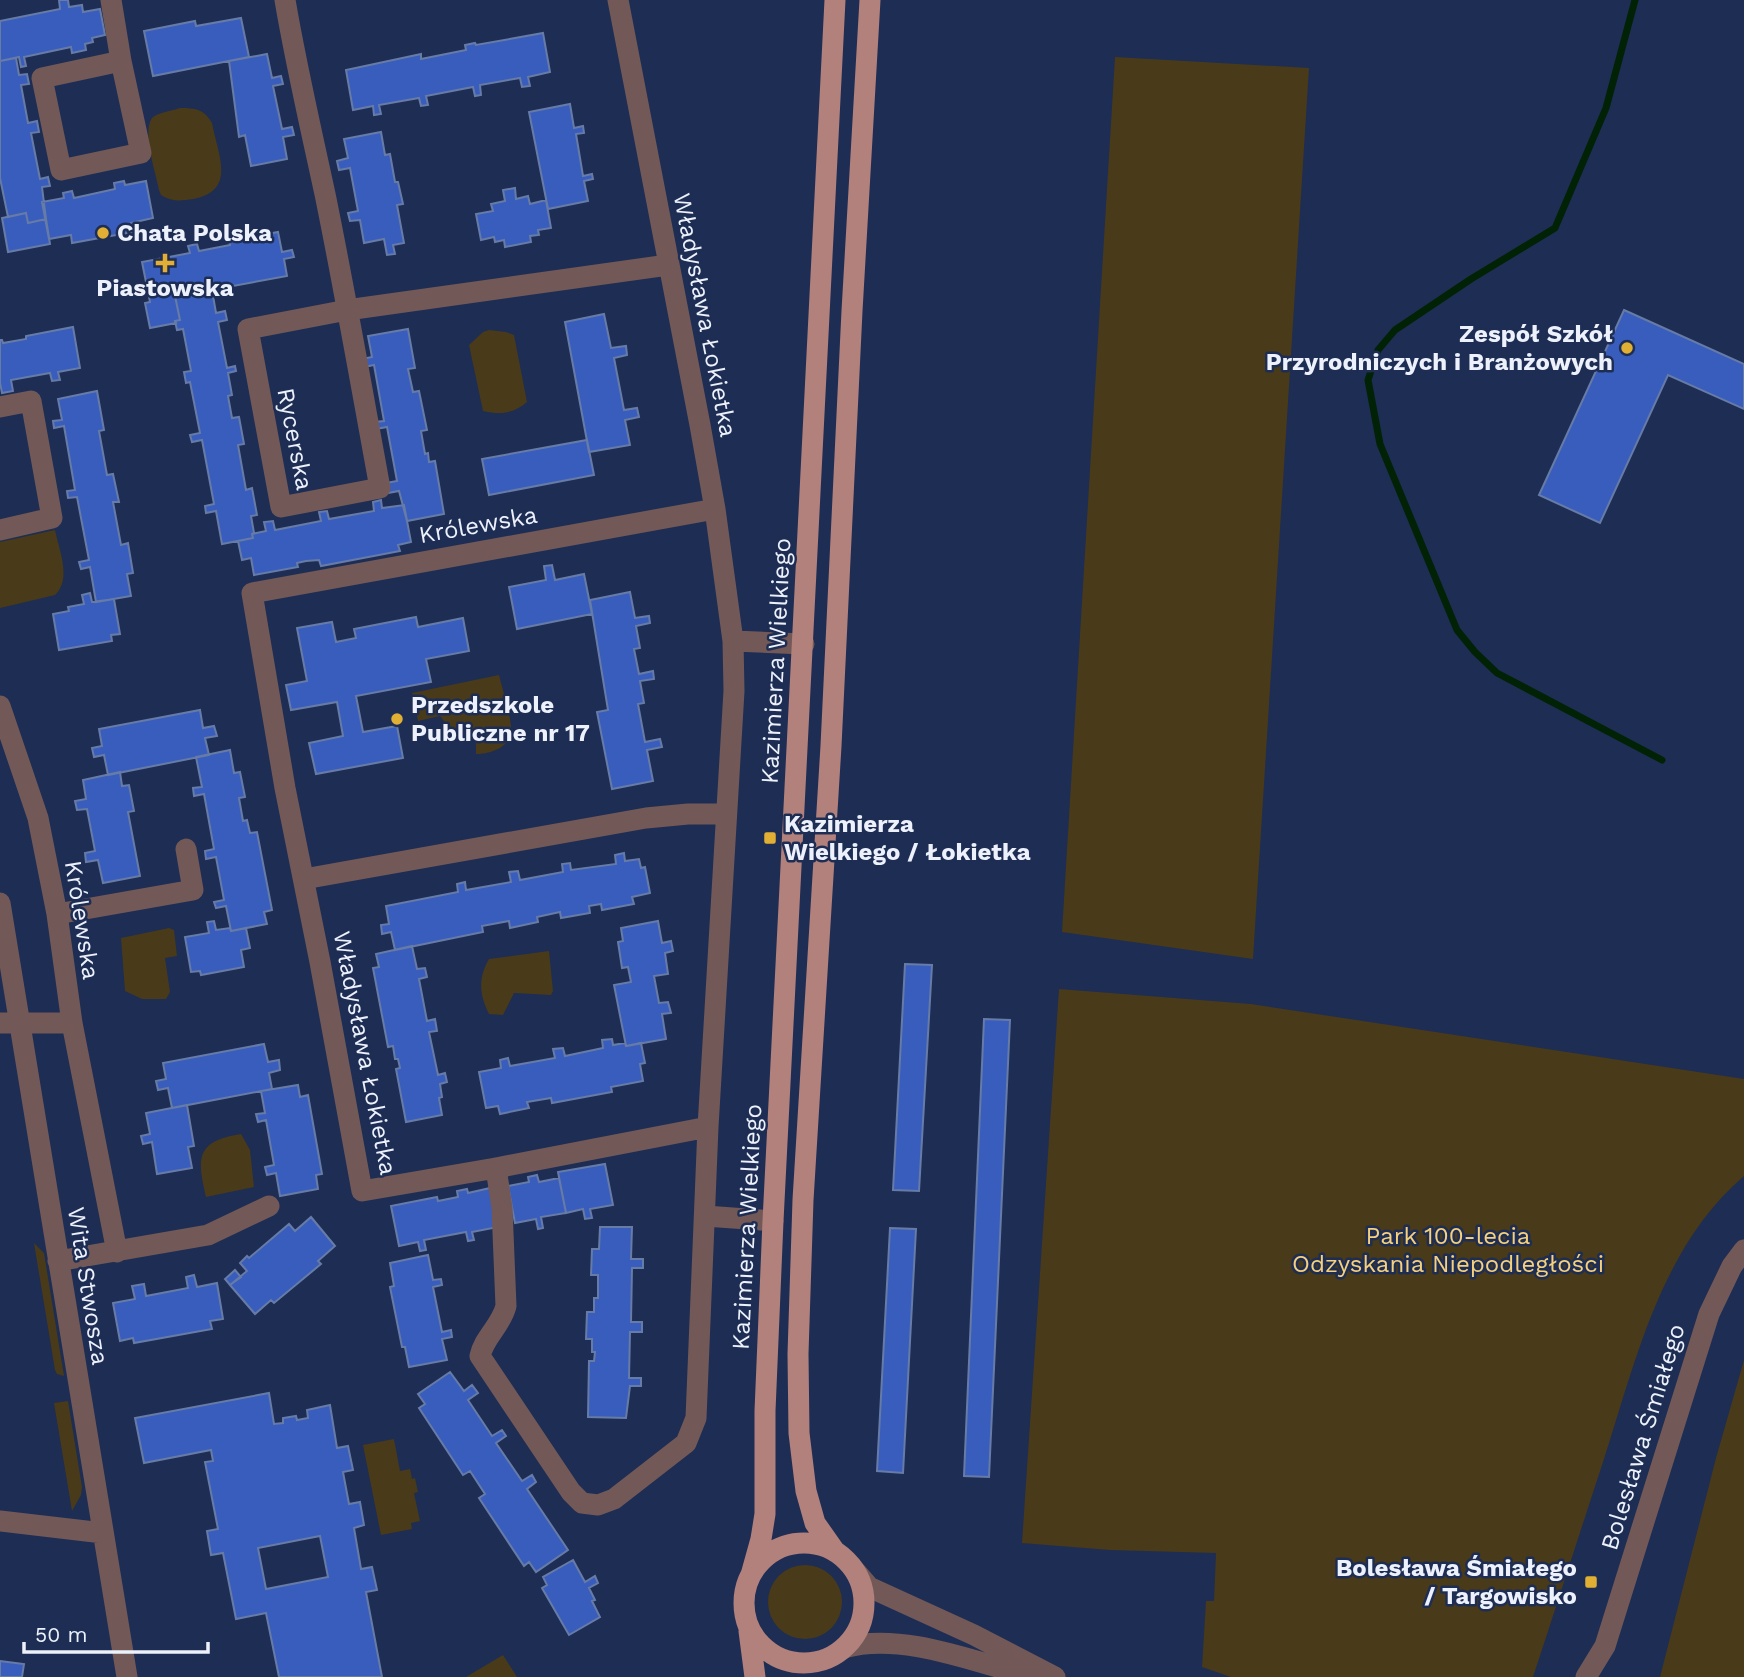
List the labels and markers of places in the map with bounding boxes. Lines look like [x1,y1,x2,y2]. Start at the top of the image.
place label: Chata Polska [117,219,272,247]
marker: Chata Polska [95,225,111,241]
marker: Piastowska [157,255,173,271]
place label: Piastowska [96,274,234,302]
place label: Zespół Szkół Przyrodniczych i Branżowych [1266,320,1613,376]
marker: Zespół Szkół Przyrodniczych i Branżowych [1619,340,1635,356]
place label: Przedszkole Publiczne nr 17 [411,691,590,747]
marker: Przedszkole Publiczne nr 17 [389,711,405,727]
place label: Kazimierza Wielkiego / Łokietka [784,810,1031,866]
marker: Kazimierza Wielkiego / Łokietka [762,830,778,846]
place label: Bolesława Śmiałego / Targowisko [1336,1554,1577,1610]
marker: Bolesława Śmiałego / Targowisko [1583,1574,1599,1590]

